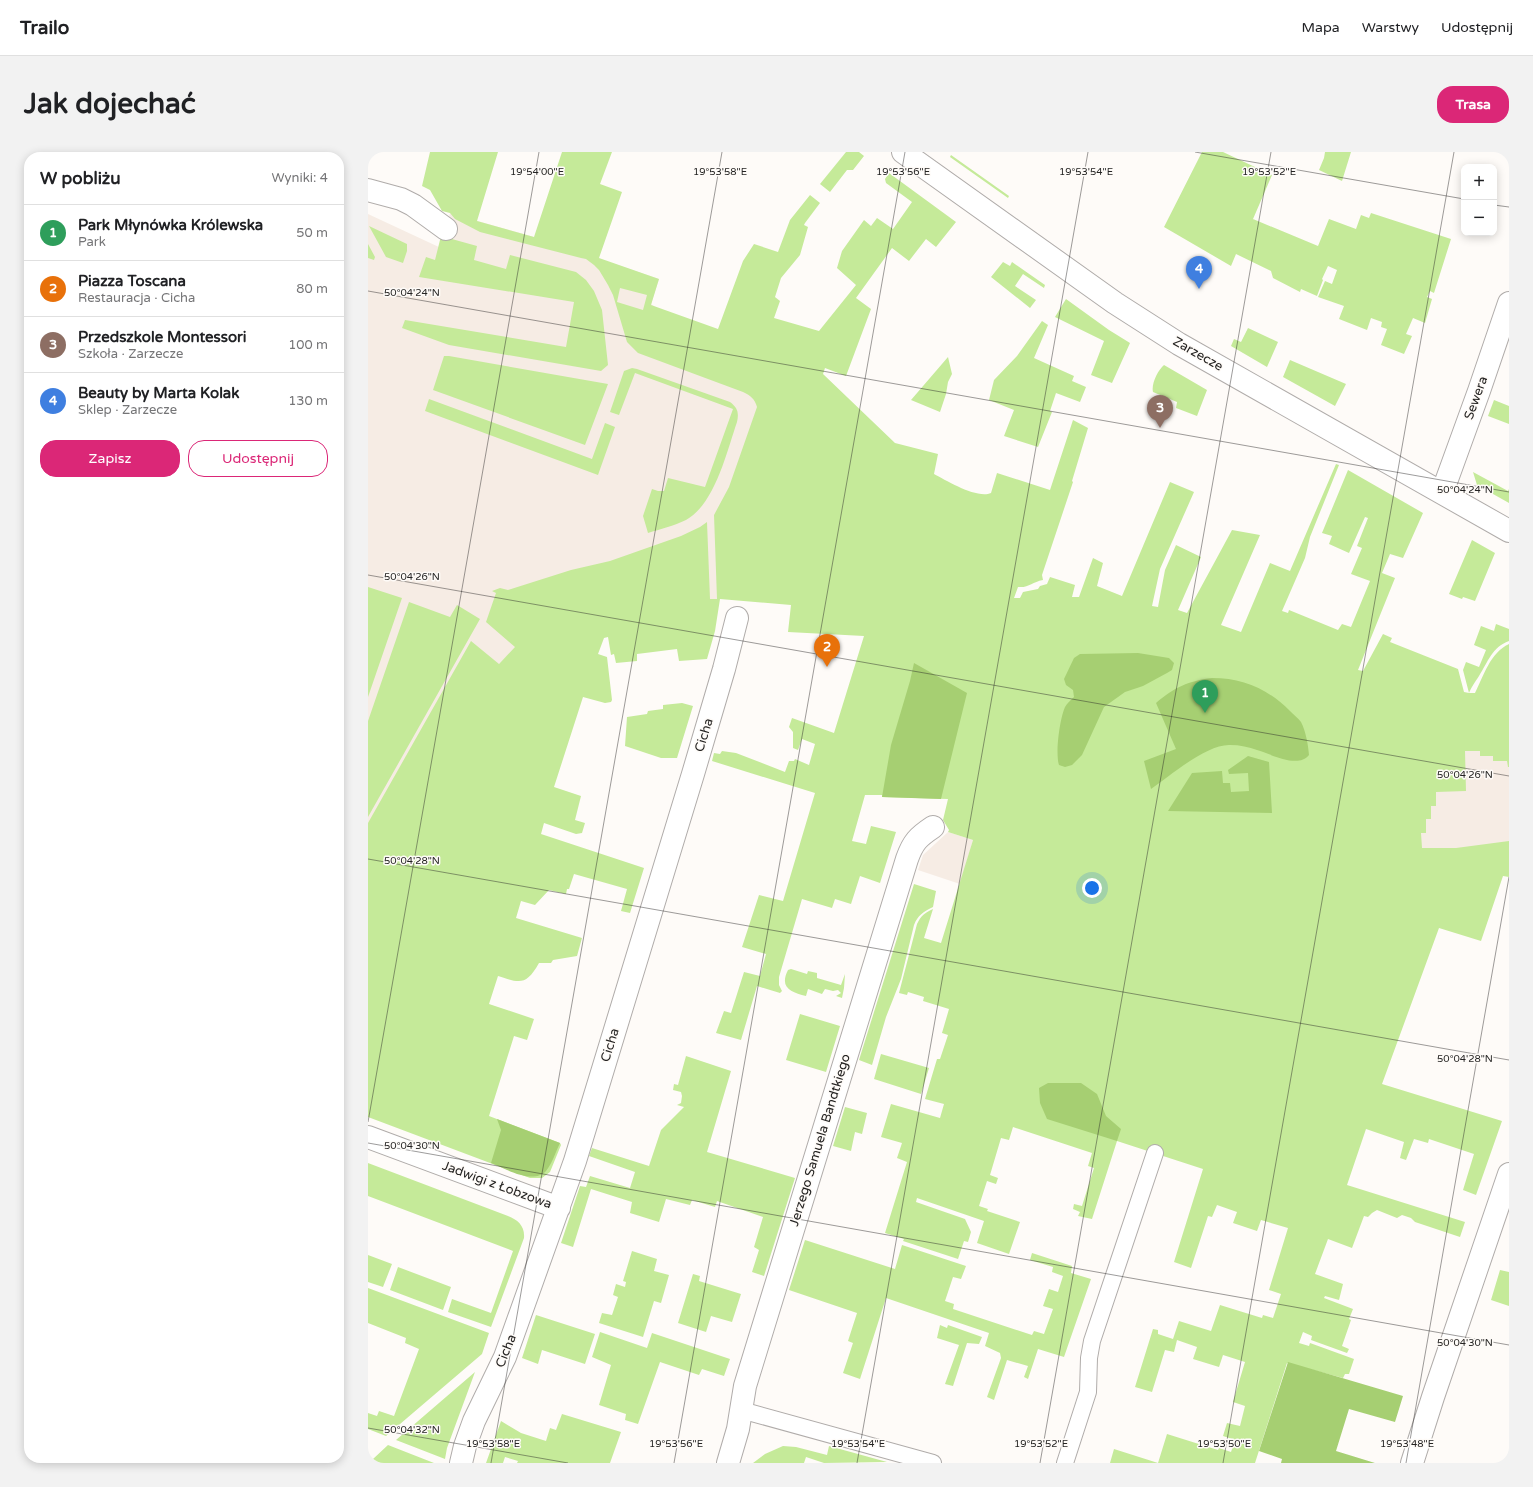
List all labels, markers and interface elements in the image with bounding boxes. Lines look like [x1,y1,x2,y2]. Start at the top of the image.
text: Trailo [20,17,69,39]
text: Mapa [1302,19,1340,36]
text: Warstwy [1362,19,1419,36]
text: Udostępnij [1441,19,1513,36]
button: Trasa [1437,86,1509,123]
text: Jak dojechać [24,87,196,121]
map controls [1461,164,1497,236]
button: + [1461,164,1497,200]
text: 19°54'00"E [510,166,564,178]
text: 19°53'58"E [693,166,747,178]
text: 19°53'56"E [876,166,930,178]
text: 19°53'54"E [1059,166,1113,178]
text: 19°53'52"E [1242,166,1296,178]
text: W pobliżu [40,168,121,189]
text: Wyniki: 4 [272,170,328,186]
button: − [1461,200,1497,236]
text: Park Młynówka Królewska [78,216,263,234]
text: 1 [49,225,57,241]
text: 50 m [296,225,328,241]
text: Park [78,234,106,250]
pin: 4 [1186,256,1212,289]
text: Piazza Toscana [78,272,186,290]
text: 2 [49,281,57,297]
text: 80 m [296,281,328,297]
text: 50°04'24"N [384,287,440,299]
text: Restauracja · Cicha [78,290,195,306]
text: Przedszkole Montessori [78,328,247,346]
street label: Zarzecze [1170,333,1226,375]
text: 3 [49,337,57,353]
text: 100 m [288,337,328,353]
text: Szkoła · Zarzecze [78,346,183,362]
street label: Sewera [1461,374,1491,422]
text: Beauty by Marta Kolak [78,384,239,402]
text: 4 [49,393,57,409]
text: 130 m [288,393,328,409]
pin: 3 [1147,395,1173,428]
text: Sklep · Zarzecze [78,402,177,418]
button: Zapisz [40,440,180,477]
button: Udostępnij [188,440,328,477]
text: 50°04'24"N [1437,484,1493,496]
text: 50°04'26"N [384,571,440,583]
pin: 2 [814,634,840,667]
pin: 1 [1192,680,1218,713]
street label: Cicha [691,716,717,754]
text: 50°04'26"N [1437,769,1493,781]
text: 50°04'28"N [384,855,440,867]
your location [1082,878,1102,898]
street label: Cicha [597,1026,623,1064]
street label: Jerzego Samuela Bandtkiego [786,1052,854,1228]
text: 50°04'28"N [1437,1053,1493,1065]
text: 50°04'30"N [384,1140,440,1152]
street label: Jadwigi z Łobzowa [440,1158,554,1212]
street label: Cicha [492,1332,520,1370]
text: 50°04'30"N [1437,1337,1493,1349]
text: 50°04'32"N [384,1424,440,1436]
text: 19°53'58"E [466,1438,520,1450]
text: 19°53'56"E [649,1438,703,1450]
text: 19°53'54"E [831,1438,885,1450]
text: 19°53'52"E [1014,1438,1068,1450]
text: 19°53'50"E [1197,1438,1251,1450]
text: 19°53'48"E [1380,1438,1434,1450]

